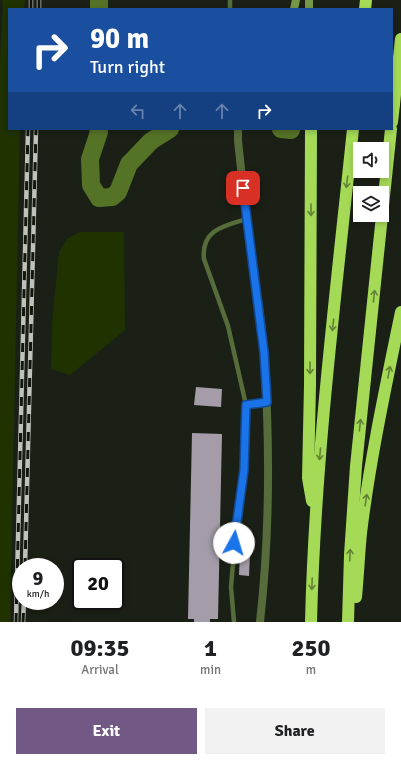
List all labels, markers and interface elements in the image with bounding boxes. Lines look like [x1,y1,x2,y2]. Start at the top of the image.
text: 90 m [90,22,149,56]
icon: right [24,24,76,76]
text: Turn right [90,56,165,78]
icon: left [127,100,149,122]
icon: ahead [169,100,191,122]
icon: ahead [211,100,233,122]
icon: right [253,100,275,122]
map controls [353,142,389,222]
button: sound [353,142,389,178]
pin [226,171,260,205]
one-way arrow [344,175,351,188]
icon: arrive [232,177,254,199]
button: layers [353,186,389,222]
one-way arrow [307,203,315,216]
one-way arrow [370,290,377,303]
one-way arrow [329,318,336,331]
one-way arrow [306,361,314,374]
one-way arrow [385,366,393,379]
one-way arrow [356,419,364,432]
one-way arrow [316,447,324,460]
one-way arrow [362,494,370,507]
position arrow [213,522,255,564]
one-way arrow [346,549,354,562]
speed limit sign: 20 [72,558,124,610]
text: 9 [33,566,43,591]
one-way arrow [308,577,315,590]
text: km/h [27,588,49,600]
text: 09:35 [71,633,129,663]
text: 1 [204,633,217,663]
text: 250 [292,633,330,663]
text: Arrival [81,662,119,678]
text: min [200,662,221,678]
text: m [306,662,316,678]
button: Exit [16,708,197,754]
button: Share [205,708,385,754]

